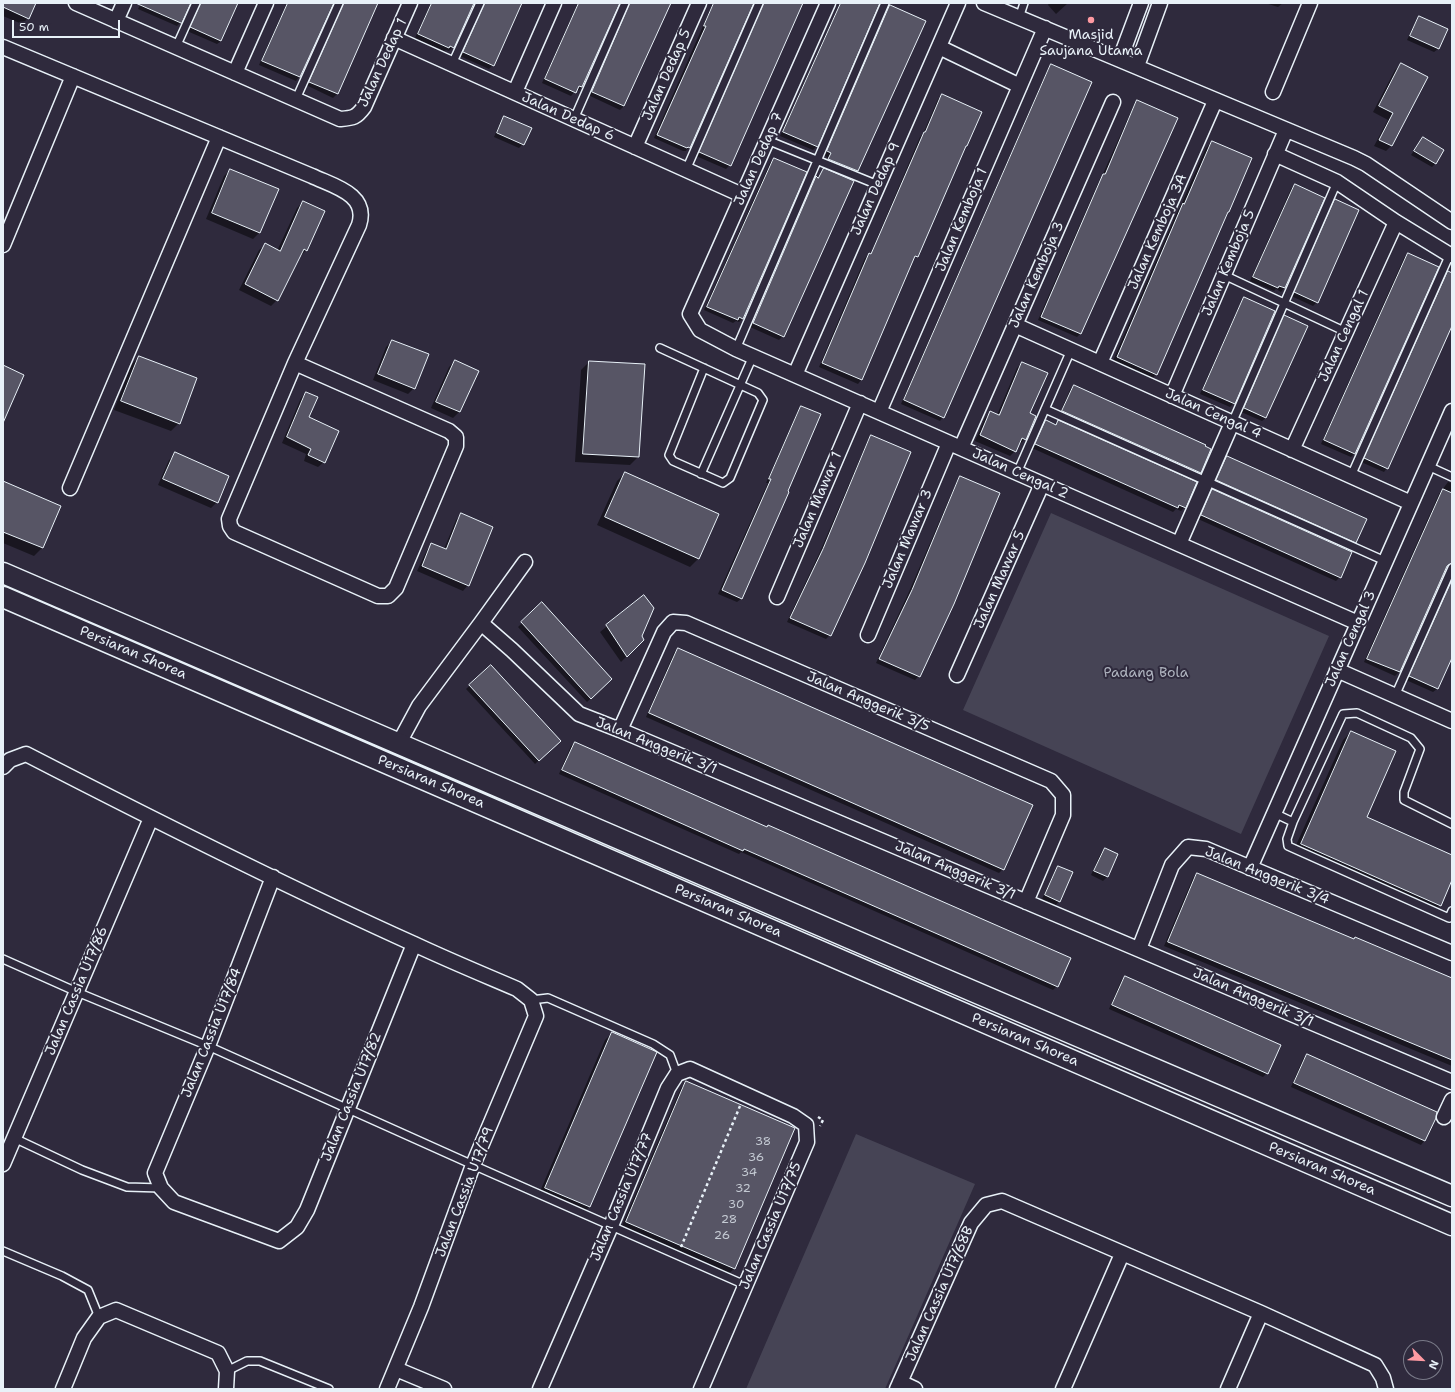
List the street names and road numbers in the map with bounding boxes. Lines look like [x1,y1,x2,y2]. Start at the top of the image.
street label: Jalan Dedap 1 [355,16,411,110]
street label: Jalan Dedap 5 [639,26,695,124]
street label: Jalan Dedap 6 [519,89,617,145]
street label: Jalan Dedap 7 [731,110,787,208]
street label: Jalan Dedap 9 [848,140,904,238]
street label: Jalan Kemboja 1 [933,166,991,274]
street label: Jalan Kemboja 3A [1125,172,1191,292]
street label: Jalan Kemboja 5 [1199,207,1259,319]
street label: Jalan Kemboja 3 [1006,219,1068,331]
street label: Jalan Cengal 1 [1315,287,1373,385]
street label: Jalan Cengal 4 [1162,385,1264,443]
street label: Jalan Cengal 2 [969,445,1071,503]
street label: Jalan Mawar 1 [790,449,846,551]
street label: Jalan Mawar 3 [879,487,937,591]
street label: Jalan Mawar 5 [971,528,1029,632]
street label: Jalan Cengal 3 [1322,588,1380,690]
street label: Persiaran Shorea [77,623,189,683]
street label: Jalan Anggerik 3/5 [804,668,932,736]
street label: Jalan Anggerik 3/1 [593,714,719,778]
street label: Persiaran Shorea [375,752,487,812]
street label: Jalan Anggerik 3/1 [892,838,1018,904]
street label: Jalan Anggerik 3/4 [1202,843,1332,909]
street label: Persiaran Shorea [672,881,784,941]
street label: Jalan Cassia U17/86 [42,924,112,1058]
street label: Jalan Anggerik 3/1 [1190,965,1316,1031]
street label: Jalan Cassia U17/84 [178,966,246,1100]
street label: Persiaran Shorea [969,1010,1081,1070]
street label: Jalan Cassia U17/82 [318,1030,386,1164]
street label: Jalan Cassia U17/79 [432,1124,498,1260]
street label: Jalan Cassia U17/77 [587,1130,657,1264]
street label: Persiaran Shorea [1266,1139,1378,1199]
street label: Jalan Cassia U17/75 [736,1160,806,1292]
street label: Jalan Cassia U17/68B [903,1224,977,1364]

